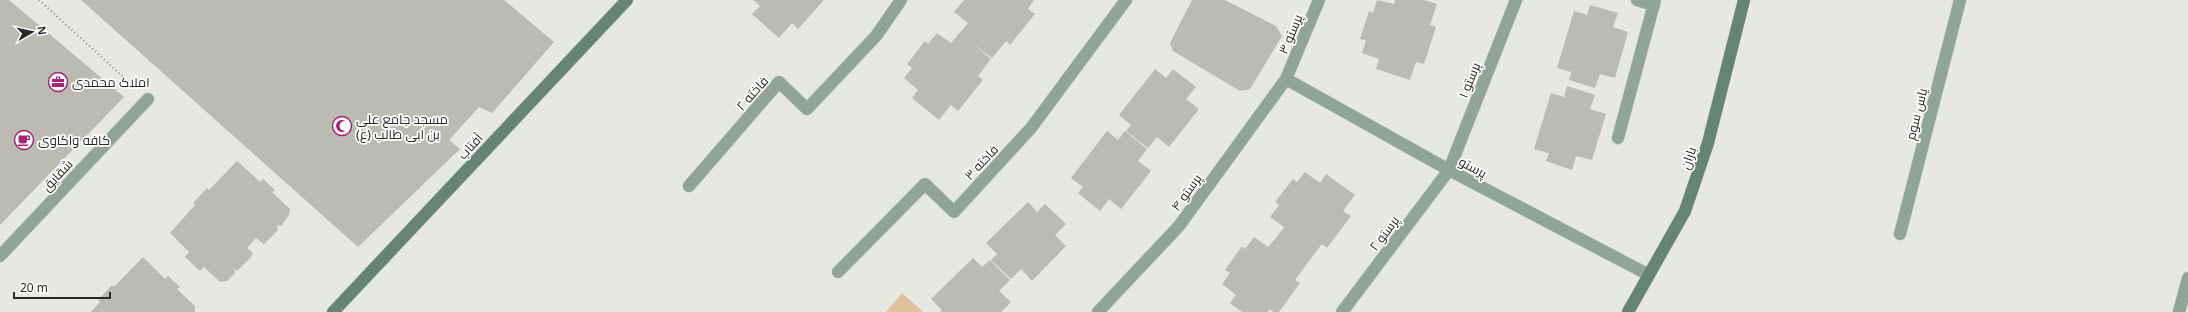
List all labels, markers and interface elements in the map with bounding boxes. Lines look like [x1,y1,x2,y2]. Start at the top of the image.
street label: پرستو ۳ [1274,11,1308,57]
north arrow [12,12,52,52]
text: N [34,25,50,36]
street label: پرستو ۱ [1454,59,1485,101]
office icon: املاک محمدی [47,71,69,93]
street label: فاخته ۲ [732,72,772,114]
place label: املاک محمدی [72,73,150,91]
street label: یاس سوم [1901,86,1932,142]
place label: مسجد جامع علی بن ابی طالب (ع) [356,110,448,143]
mosque icon: مسجد جامع علی بن ابی طالب (ع) [331,115,353,137]
cafe icon: کافه واکاوی [13,129,35,151]
street label: آفتاب [453,129,487,163]
place label: کافه واکاوی [38,131,110,149]
street label: فاخته ۳ [960,140,1002,184]
street label: باران [1676,144,1700,172]
street label: پرستو [1455,152,1491,183]
street label: شقایق [37,155,77,195]
street label: پرستو ۴ [1167,170,1207,215]
street label: پرستو ۲ [1365,211,1404,255]
scale bar [14,274,110,300]
text: 20 m [20,279,48,296]

